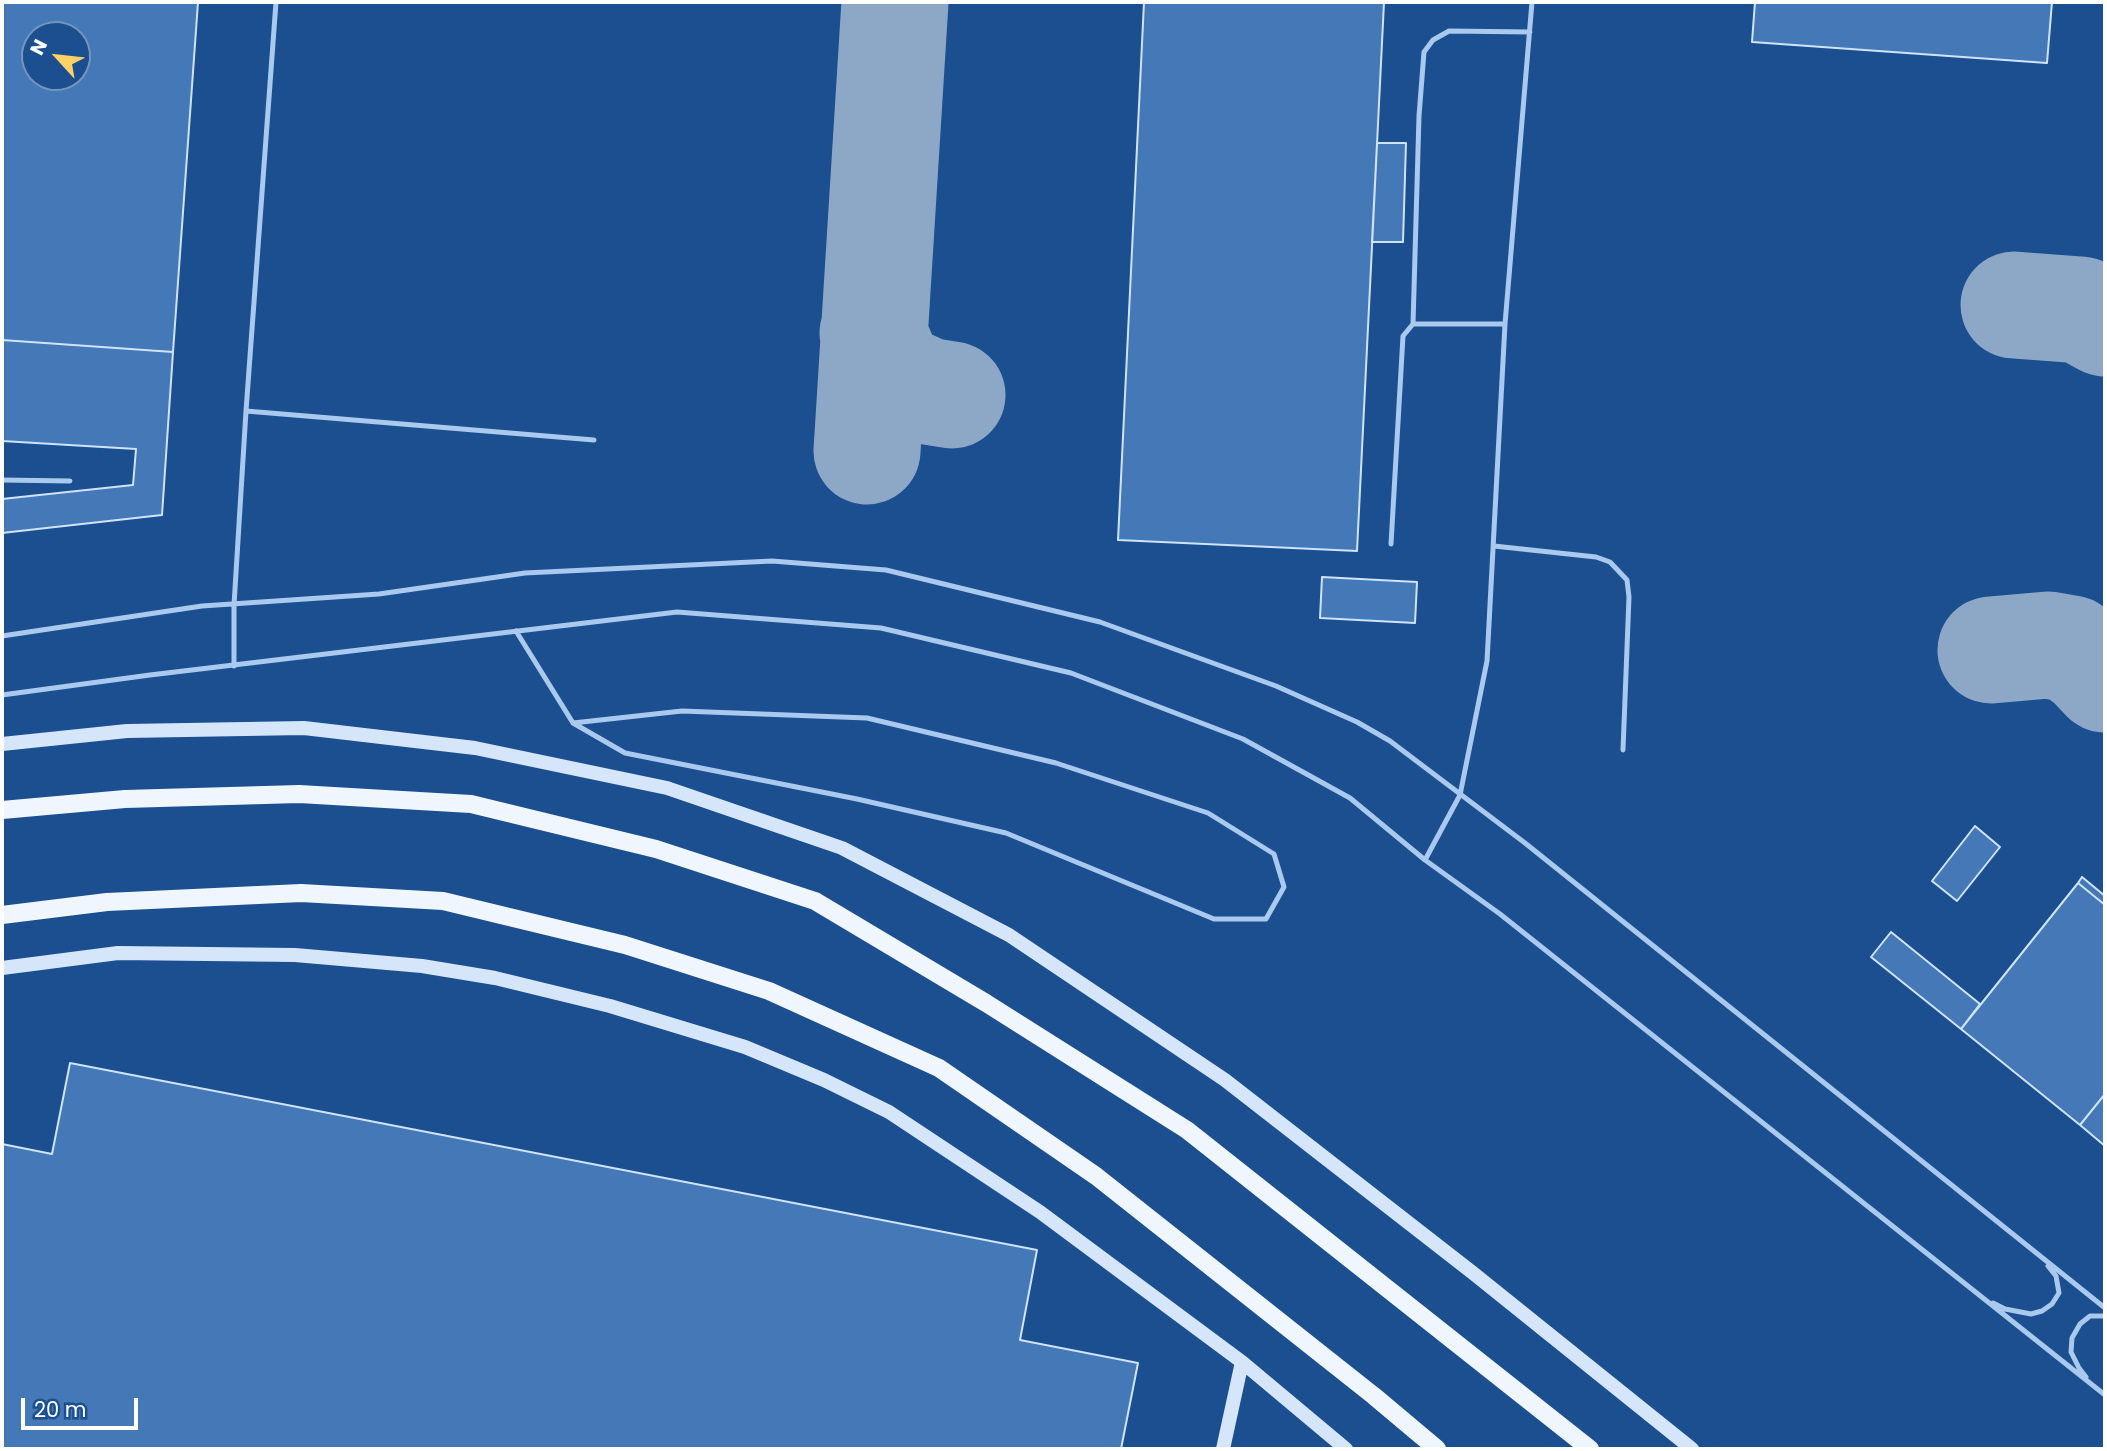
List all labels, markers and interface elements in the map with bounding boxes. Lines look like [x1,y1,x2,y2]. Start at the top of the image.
north arrow [21,21,91,91]
text: N [23,35,54,60]
scale bar [24,1384,142,1428]
text: 20 m [34,1395,87,1424]

